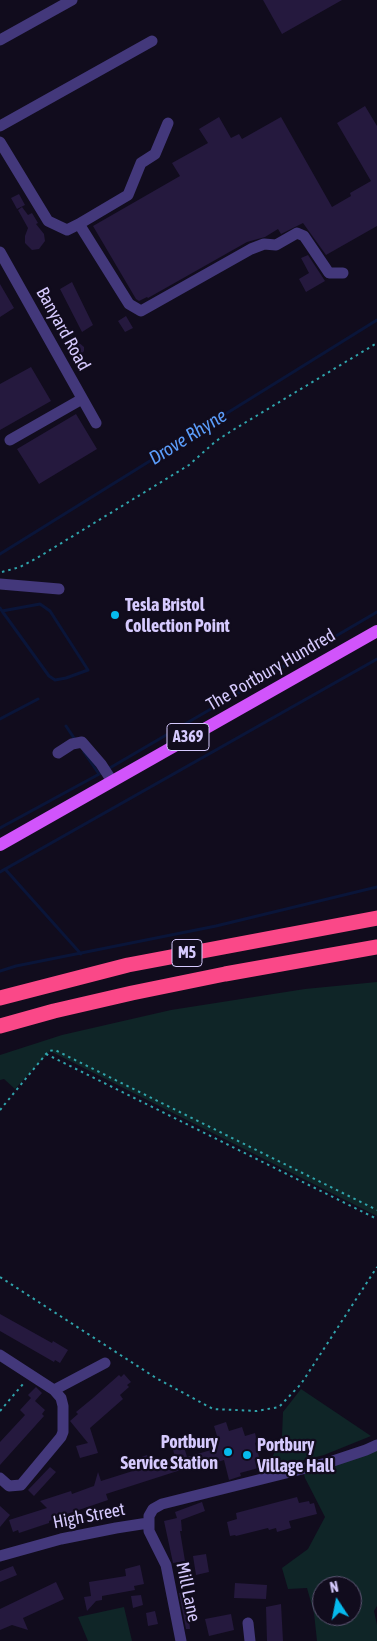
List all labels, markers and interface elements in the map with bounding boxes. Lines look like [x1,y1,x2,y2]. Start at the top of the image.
street label: Banyard Road [31,284,95,374]
water label: Drove Rhyne [145,404,231,470]
place label: Tesla Bristol Collection Point [125,594,230,636]
marker: Tesla Bristol Collection Point [109,609,121,621]
street label: The Portbury Hundred [203,624,339,716]
road number: A369 [167,724,209,750]
road number: M5 [172,940,202,966]
place label: Portbury Service Station [120,1431,218,1474]
place label: Portbury Village Hall [257,1434,334,1476]
marker: Portbury Service Station [222,1446,234,1458]
marker: Portbury Village Hall [241,1449,253,1461]
street label: High Street [51,1498,127,1534]
street label: Mill Lane [171,1560,205,1624]
north arrow [312,1576,362,1626]
text: N [329,1579,340,1596]

